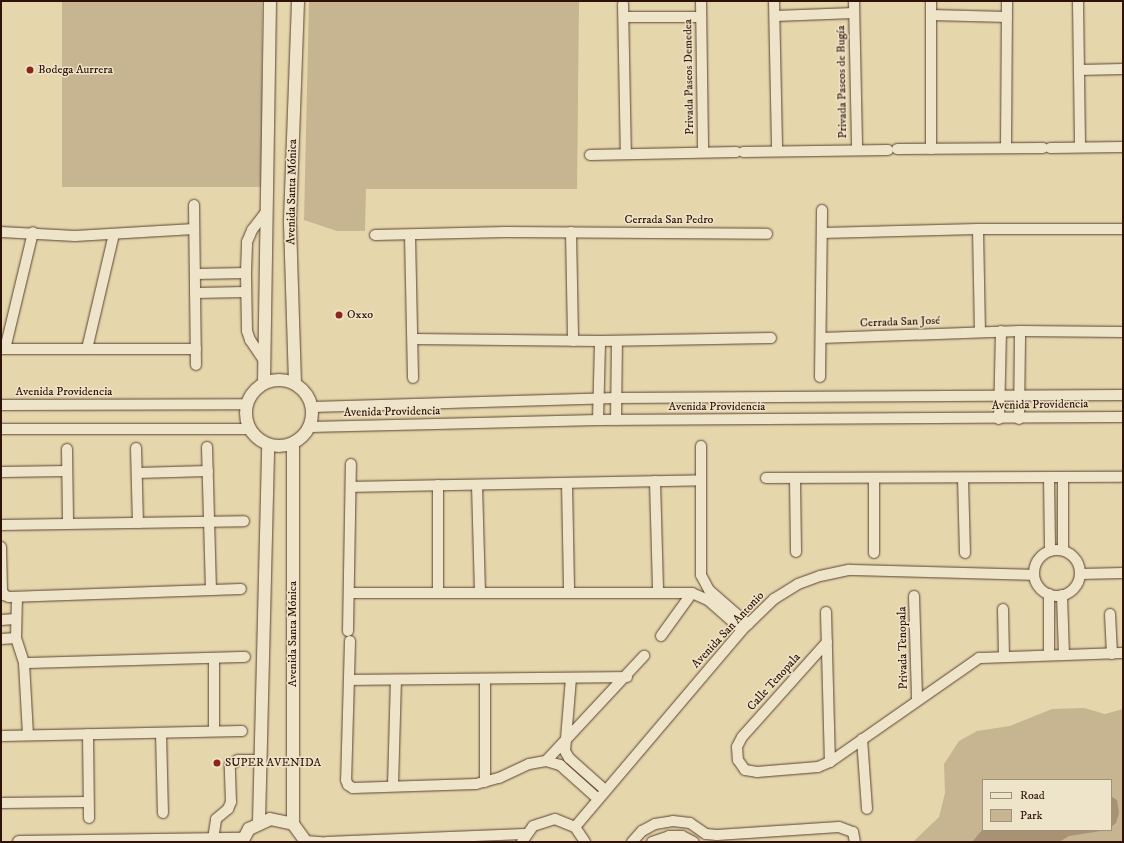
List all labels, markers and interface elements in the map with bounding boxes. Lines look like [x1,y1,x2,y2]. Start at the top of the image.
street label: Privada Paseos Demedea [681,19,697,135]
street label: Privada Paseos de Bugía [834,25,850,139]
place label: Bodega Aurrera [38,63,113,77]
marker: Bodega Aurrera [25,65,35,75]
street label: Avenida Santa Mónica [284,139,300,245]
street label: Cerrada San Pedro [625,213,713,227]
place label: Oxxo [347,308,373,322]
marker: Oxxo [334,310,344,320]
street label: Cerrada San José [860,313,940,331]
street label: Avenida Providencia [16,385,112,399]
street label: Avenida Providencia [991,397,1089,413]
street label: Avenida Providencia [669,400,765,414]
street label: Avenida Providencia [343,404,441,420]
street label: Avenida Santa Mónica [286,581,300,687]
street label: Avenida San Antonio [689,589,767,671]
street label: Privada Tenopala [895,606,911,690]
street label: Calle Tenopala [744,650,804,714]
place label: SUPER AVENIDA [225,756,321,770]
marker: SUPER AVENIDA [212,758,222,768]
legend [982,779,1112,831]
text: Road [1020,788,1045,803]
text: Park [1020,808,1042,823]

